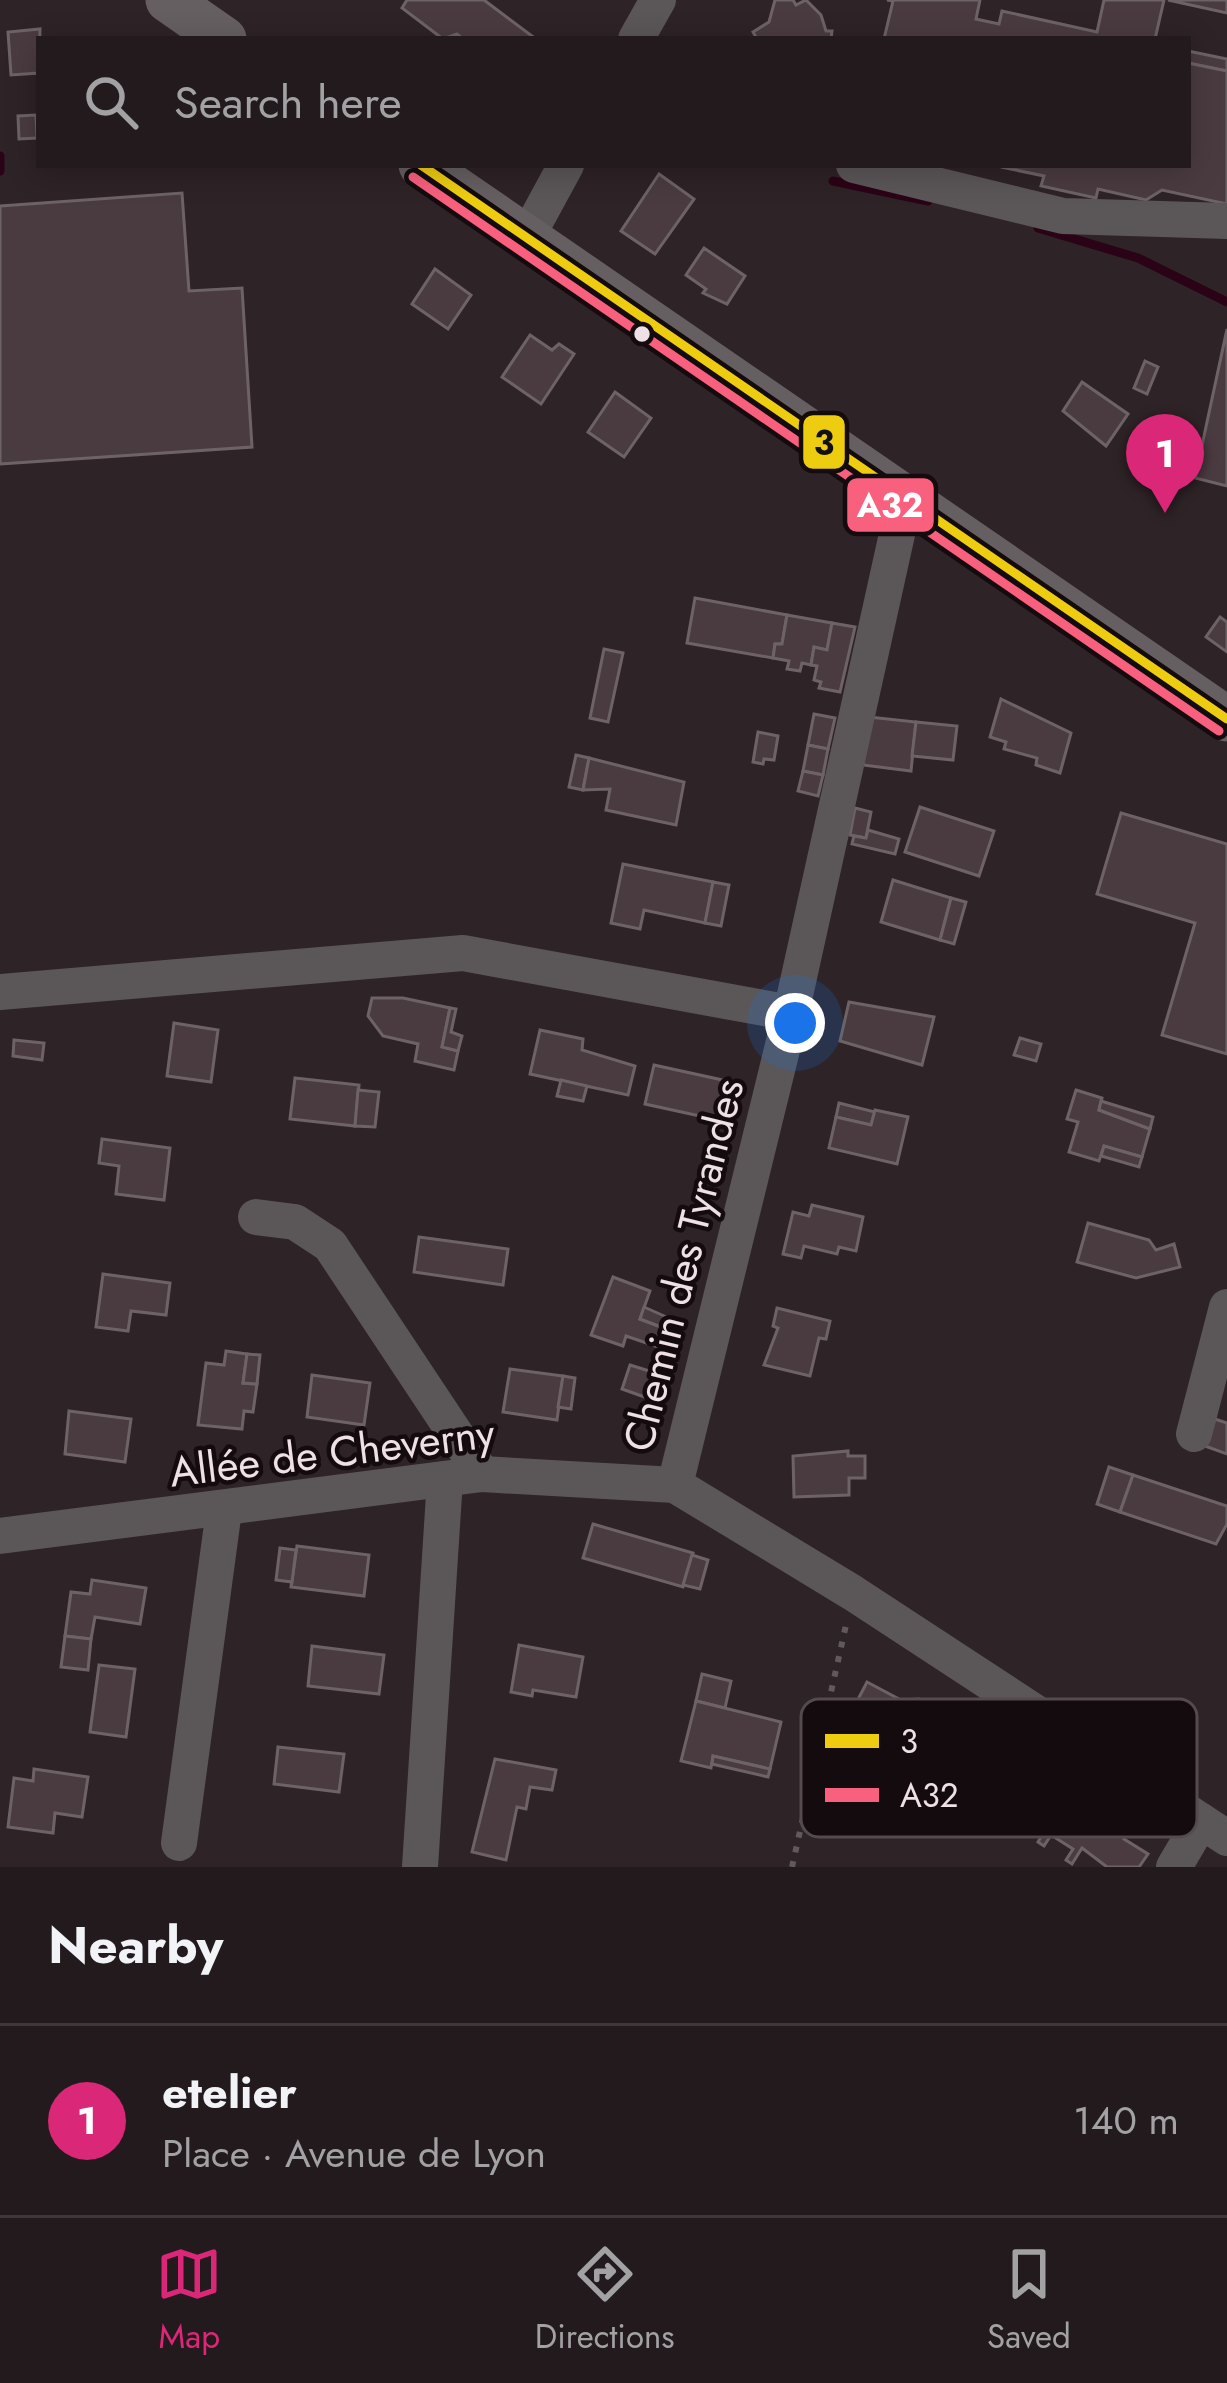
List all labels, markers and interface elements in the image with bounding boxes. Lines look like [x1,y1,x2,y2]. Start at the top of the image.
search box [36,36,1191,168]
icon: search [78,69,144,135]
text: Search here [174,70,402,135]
unlabelled marker [631,323,653,345]
line badge: 3 [801,413,847,471]
pin: 1 [1126,414,1204,513]
text: 3 [814,419,834,466]
line badge: A32 [845,476,936,534]
text: A32 [856,482,923,529]
your location [765,993,825,1053]
street label: Chemin des Tyrandes [608,1073,759,1458]
street label: Allée de Cheverny [166,1402,499,1503]
legend [801,1699,1197,1837]
text: 3 [900,1718,918,1765]
text: A32 [900,1772,959,1819]
text: Nearby [48,1908,223,1982]
text: etelier [162,2060,297,2125]
text: 1 [77,2092,97,2149]
text: 140 m [1073,2092,1179,2149]
text: Place · Avenue de Lyon [162,2125,546,2182]
tab: Map [156,2241,222,2360]
tab: Directions [535,2241,675,2360]
tab: Saved [987,2241,1071,2360]

